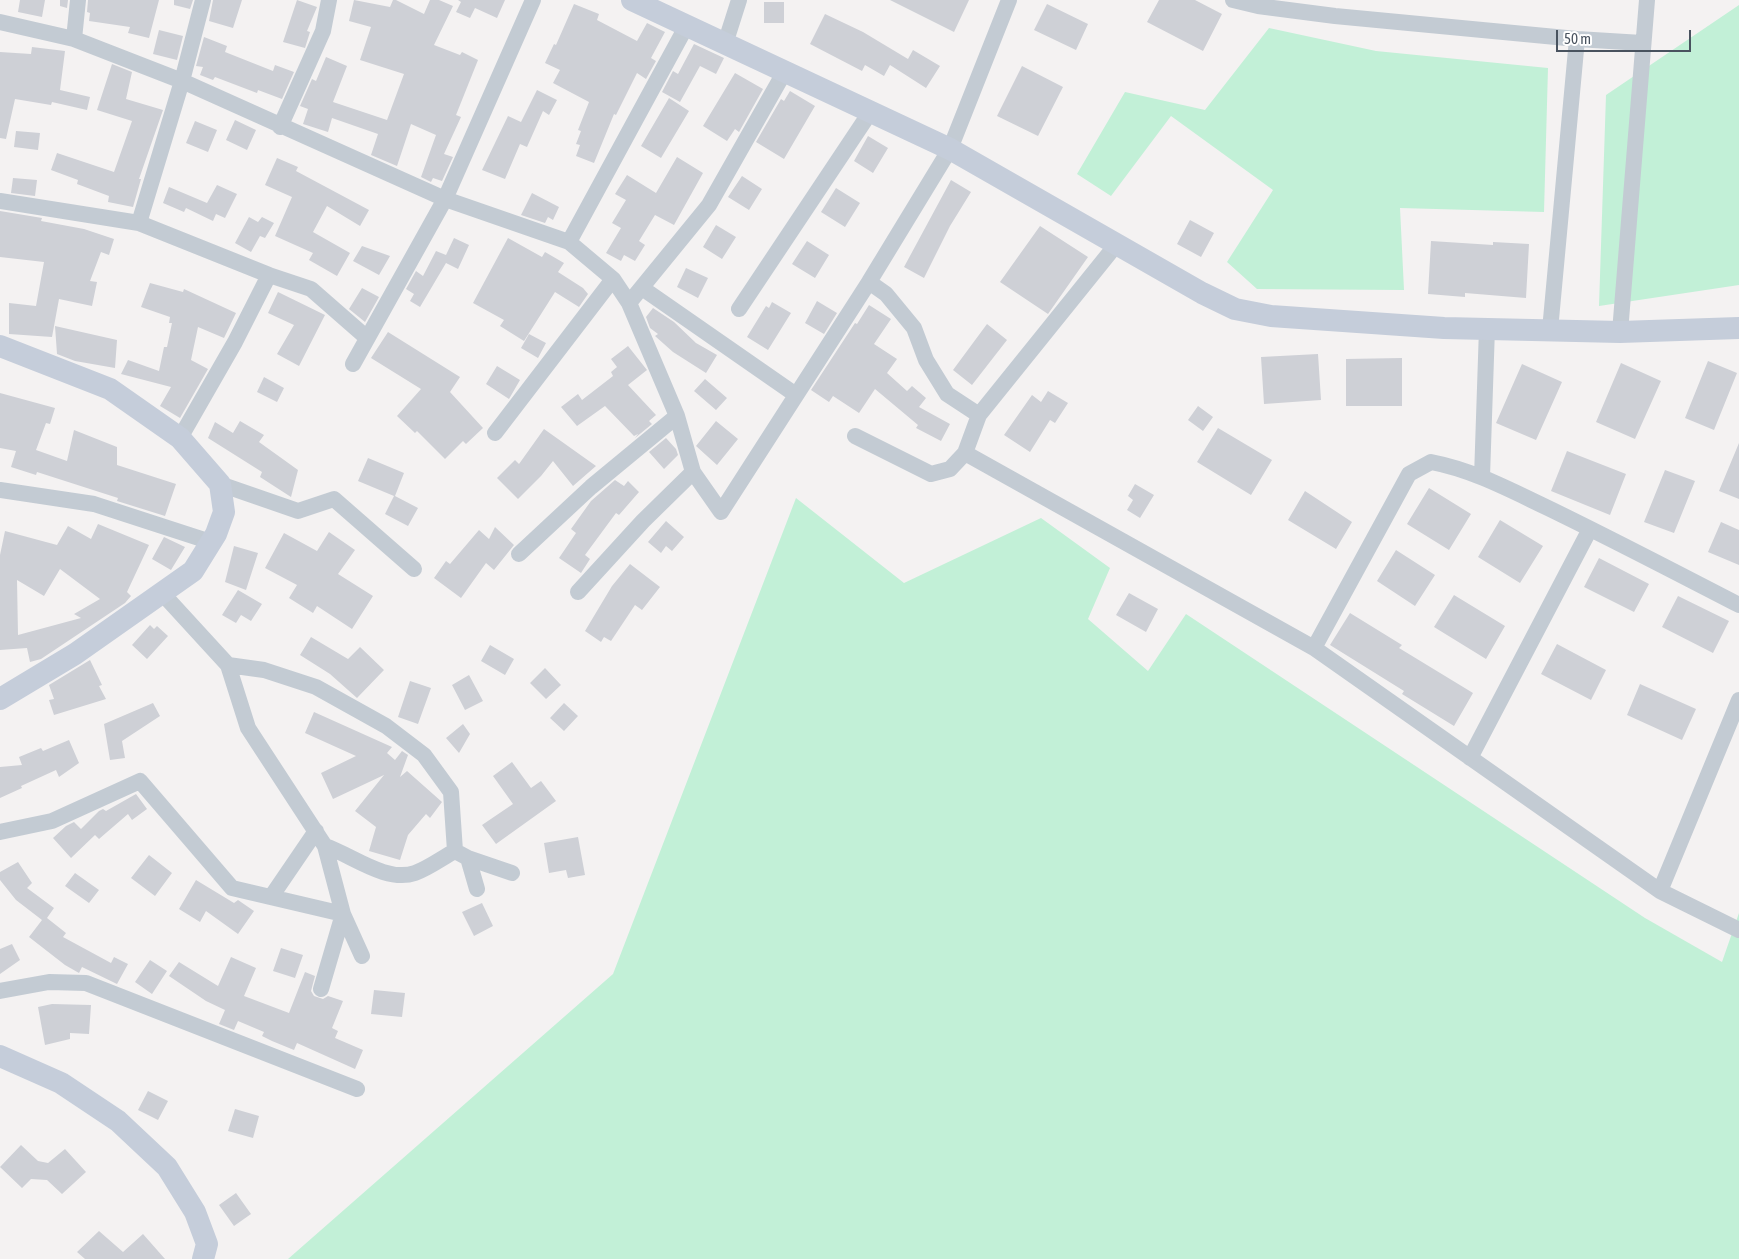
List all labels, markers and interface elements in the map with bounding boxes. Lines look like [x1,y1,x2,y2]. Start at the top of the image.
scale bar [1559,20,1694,52]
text: 50 m [1564,30,1591,47]

